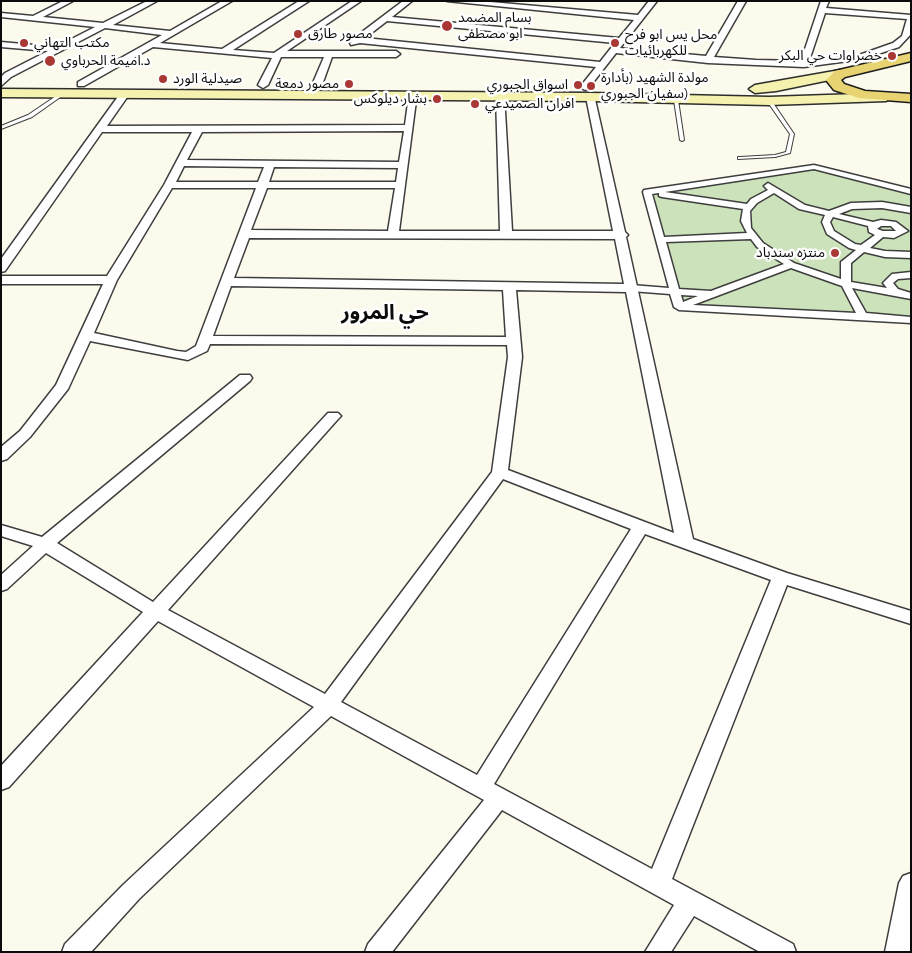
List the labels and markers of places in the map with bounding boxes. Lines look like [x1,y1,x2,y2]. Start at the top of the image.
place label: بسام المضمد ابو مصطفى [458,10,532,42]
marker: بسام المضمد ابو مصطفى [440,19,454,33]
place label: مصور طارق [308,26,373,42]
place label: محل يس ابو فرح للكهربائيات [625,27,717,59]
marker: مصور طارق [292,28,304,40]
place label: مكتب التهاني [34,35,110,51]
marker: مكتب التهاني [18,37,30,49]
marker: محل يس ابو فرح للكهربائيات [609,37,621,49]
place label: خضراوات حي البكر [779,48,882,64]
marker: خضراوات حي البكر [886,50,898,62]
place label: د.اميمة الحرباوي [61,53,150,69]
marker: د.اميمة الحرباوي [43,54,57,68]
place label: مولدة الشهيد (بأدارة سفيان الجبوري) [601,70,709,102]
place label: صيدلية الورد [173,71,242,87]
marker: صيدلية الورد [157,73,169,85]
place label: مصور دمعة [275,76,339,92]
place label: اسواق الجبوري [487,77,568,93]
marker: مصور دمعة [343,78,355,90]
marker: اسواق الجبوري [572,79,584,91]
marker: مولدة الشهيد (بأدارة سفيان الجبوري) [585,80,597,92]
place label: بشار ديلوكس [354,91,427,107]
marker: بشار ديلوكس [431,93,443,105]
place label: افران الصميدعي [485,96,574,112]
marker: افران الصميدعي [469,98,481,110]
place label: منتزه سندباد [756,245,825,261]
marker: منتزه سندباد [829,247,841,259]

